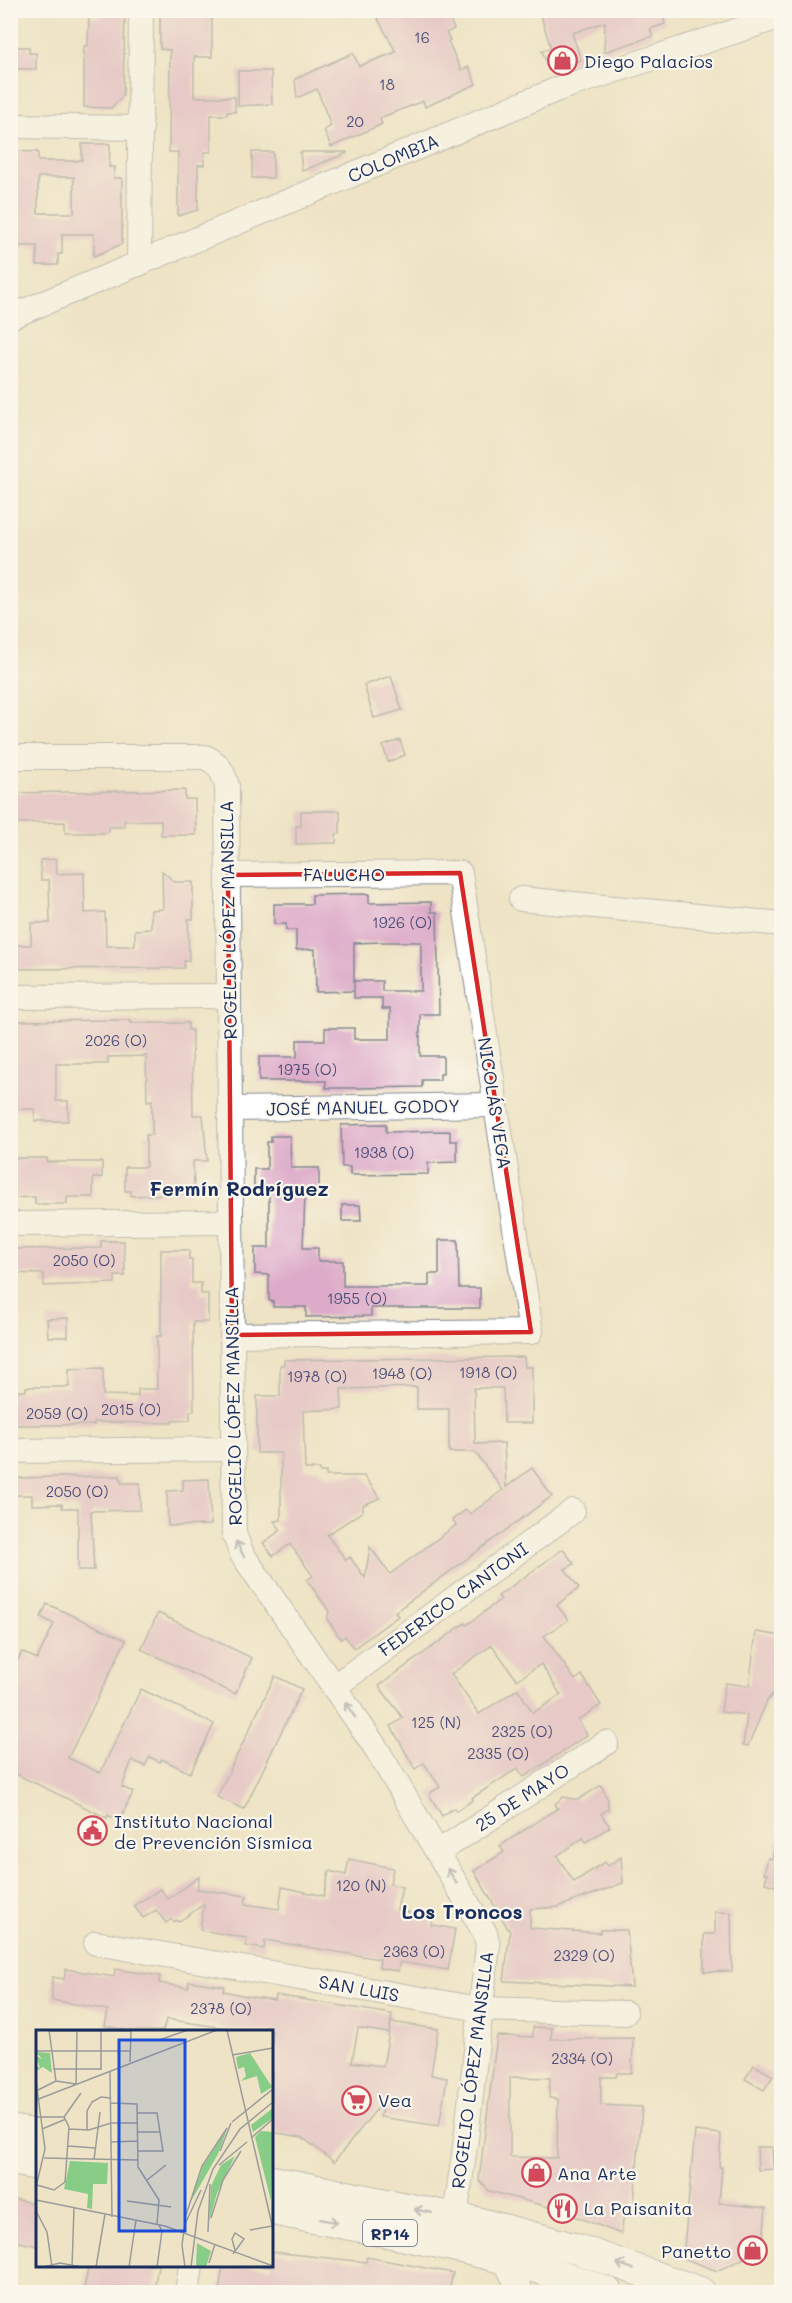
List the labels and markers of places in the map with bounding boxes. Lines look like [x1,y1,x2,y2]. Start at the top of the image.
shop icon: Diego Palacios [547,45,579,77]
place label: Diego Palacios [584,49,713,73]
place label: Instituto Nacional de Prevención Sísmica [114,1809,313,1854]
public building icon: Instituto Nacional de Prevención Sísmica [77,1815,109,1847]
supermarket icon: Vea [341,2084,373,2116]
place label: Vea [378,2088,412,2112]
shop icon: Ana Arte [520,2157,552,2189]
place label: Ana Arte [557,2161,637,2185]
restaurant icon: La Paisanita [547,2192,579,2224]
place label: La Paisanita [584,2196,693,2220]
shop icon: Panetto [736,2235,768,2267]
place label: Panetto [661,2239,731,2263]

